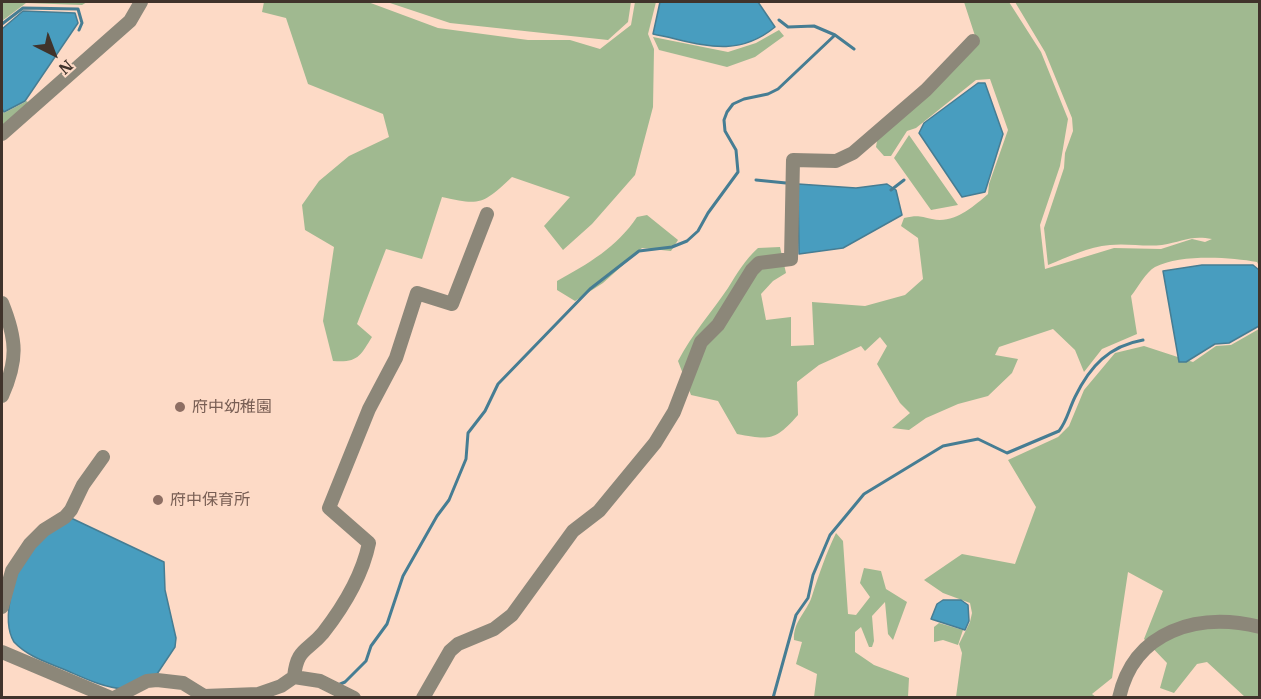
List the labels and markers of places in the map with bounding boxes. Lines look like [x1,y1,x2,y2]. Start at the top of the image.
place label: 府中幼稚園 [192,397,272,417]
marker: 府中幼稚園 [173,400,187,414]
place label: 府中保育所 [170,490,250,510]
marker: 府中保育所 [151,493,165,507]

